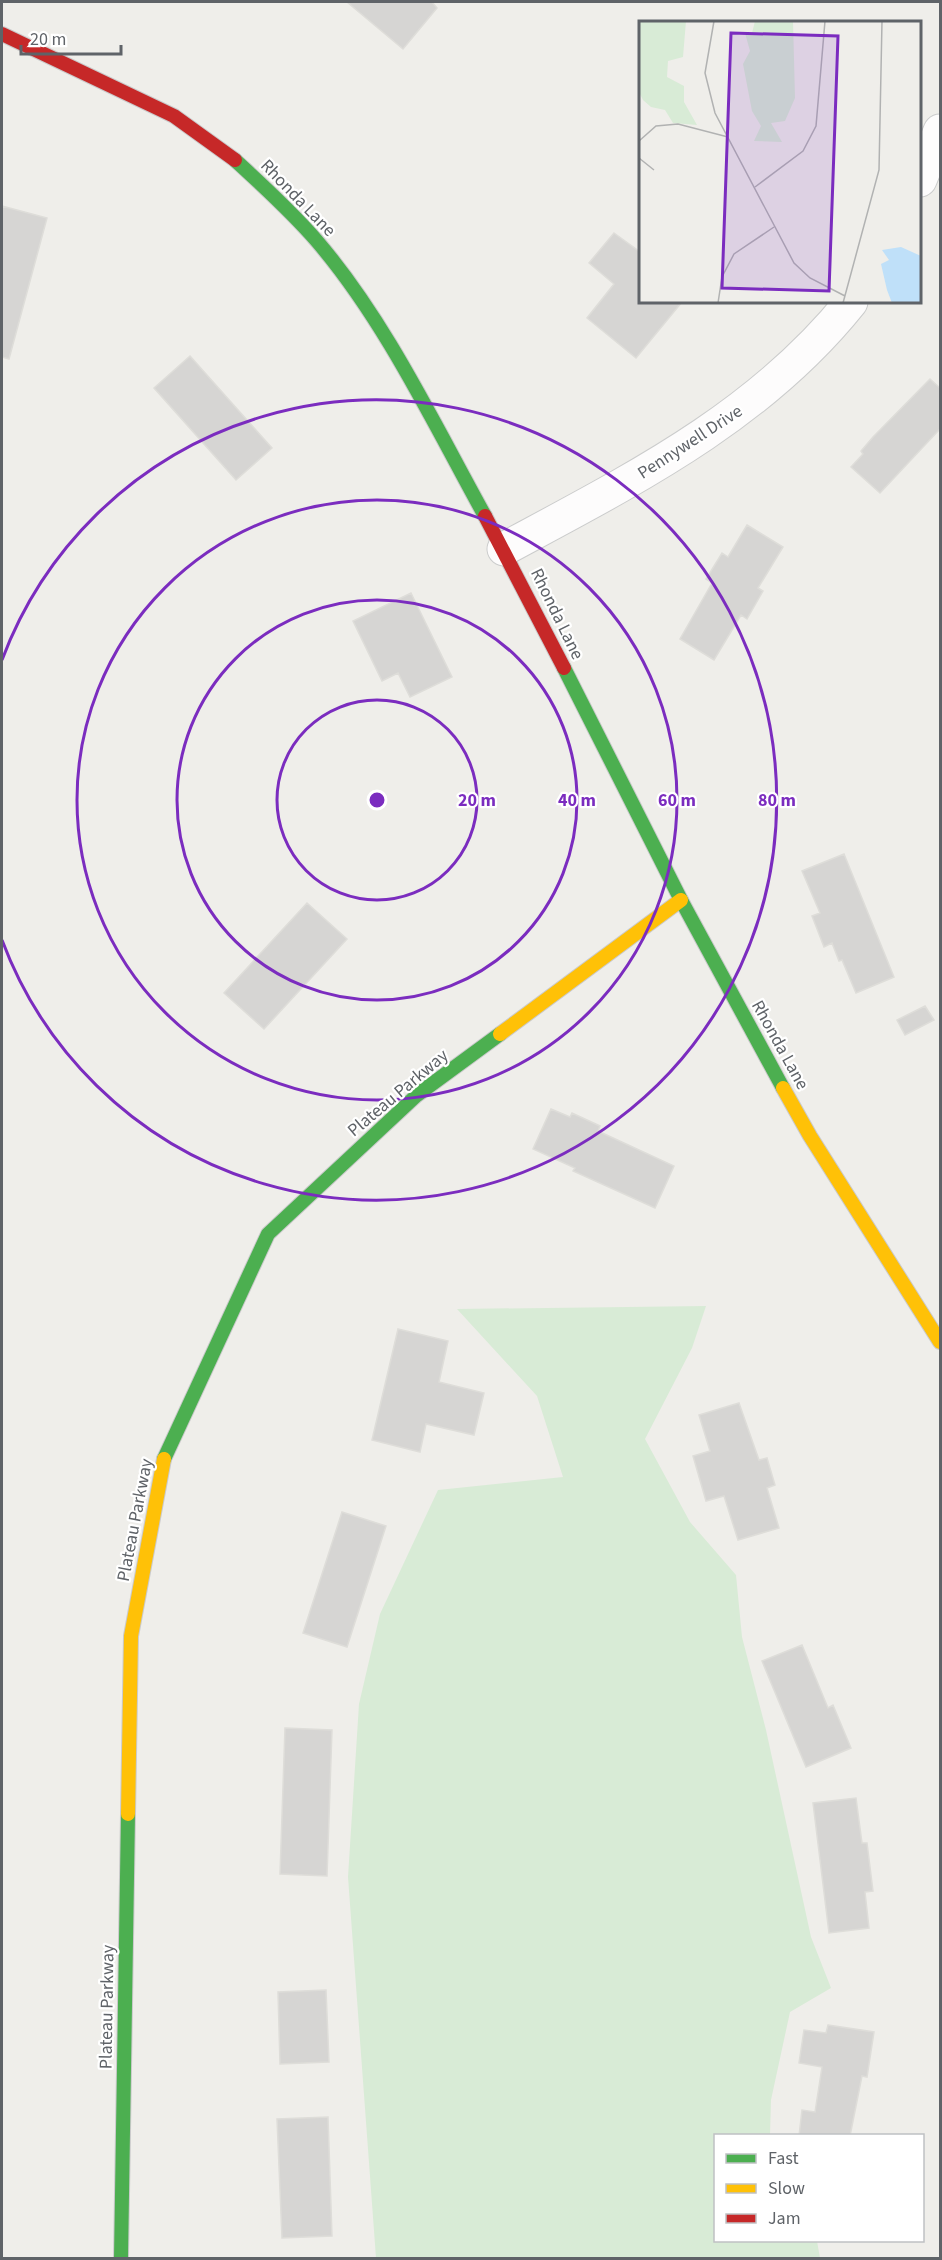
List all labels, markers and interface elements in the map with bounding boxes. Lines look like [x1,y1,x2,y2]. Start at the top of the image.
scale bar [21,18,122,56]
inset map [639,21,921,303]
text: 20 m [30,27,66,52]
street label: Rhonda Lane [255,154,341,242]
street label: Pennywell Drive [633,399,747,485]
street label: Rhonda Lane [524,564,590,664]
text: 20 m [458,788,496,813]
text: 40 m [558,788,596,813]
text: 60 m [658,788,696,813]
text: 80 m [758,788,796,813]
centre of rings [367,790,387,810]
street label: Rhonda Lane [745,996,815,1094]
street label: Plateau Parkway [342,1043,454,1143]
street label: Plateau Parkway [111,1456,159,1583]
street label: Plateau Parkway [93,1944,121,2069]
legend [714,2134,924,2242]
text: Fast [768,2146,799,2171]
text: Slow [768,2176,805,2201]
text: Jam [768,2206,801,2231]

